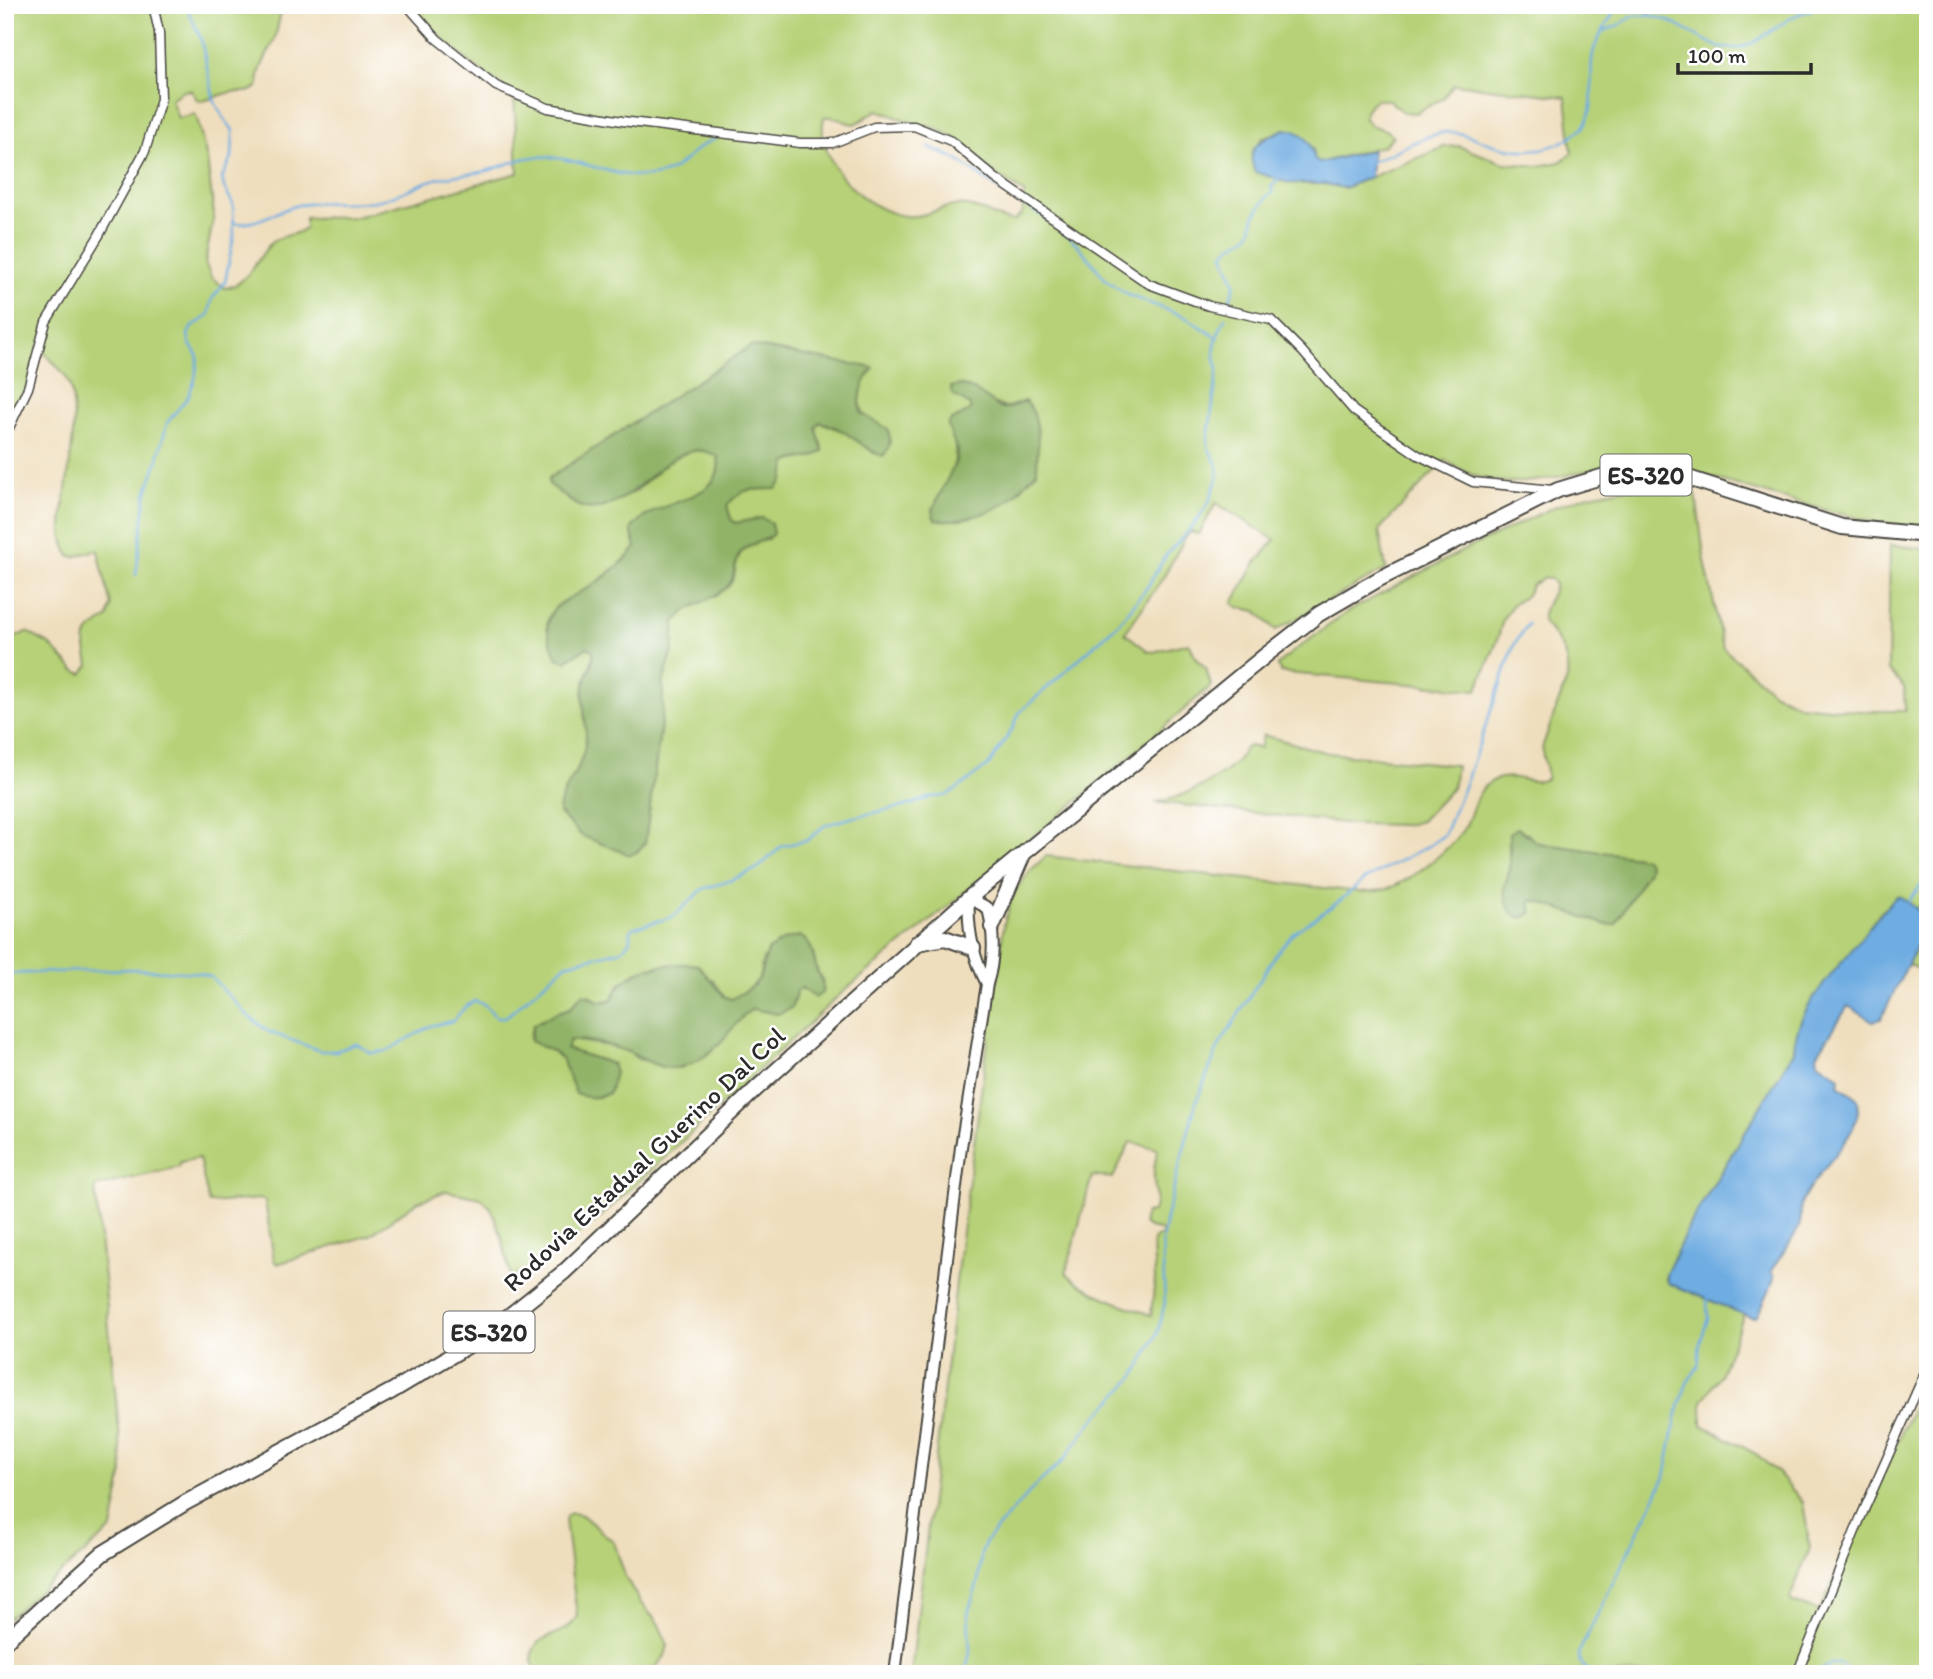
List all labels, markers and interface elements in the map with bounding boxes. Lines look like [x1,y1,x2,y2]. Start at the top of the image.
scale bar [1678,32,1811,76]
text: 100 m [1688,43,1746,68]
road number: ES-320 [1600,454,1692,496]
street label: Rodovia Estadual Guerino Dal Col [496,1020,792,1298]
road number: ES-320 [444,1312,534,1352]

